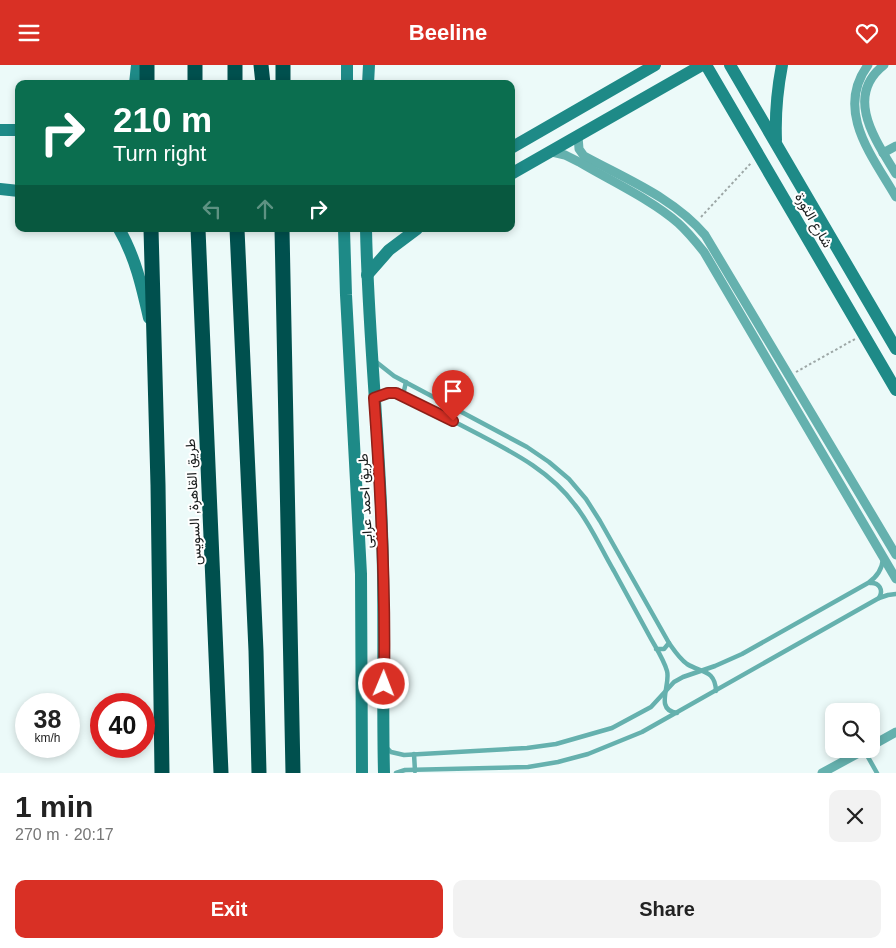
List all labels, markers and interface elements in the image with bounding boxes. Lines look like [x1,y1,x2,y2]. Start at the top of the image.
icon: menu [15,19,43,47]
icon: heart [853,19,881,47]
text: Beeline [409,20,487,45]
icon: right [30,100,95,165]
text: 210 m [113,100,212,139]
text: Turn right [113,141,206,166]
street label: شارع الثورة [789,190,836,252]
icon: left [198,195,226,223]
icon: ahead [251,195,279,223]
icon: right [304,195,332,223]
pin [432,370,474,421]
icon: arrive [439,377,467,405]
street label: طريق القاهرة, السويس [182,438,205,566]
street label: طريق احمد عرابى [355,453,376,549]
position arrow [357,657,409,709]
speed limit sign: 40 [90,693,155,758]
map controls [825,703,880,758]
button: search [825,703,880,758]
text: 38 [34,705,61,733]
text: km/h [34,731,61,745]
text: 1 min [15,790,93,823]
button: close [829,790,881,842]
text: 270 m · 20:17 [15,826,114,843]
button: Exit [15,880,443,938]
button: Share [453,880,881,938]

